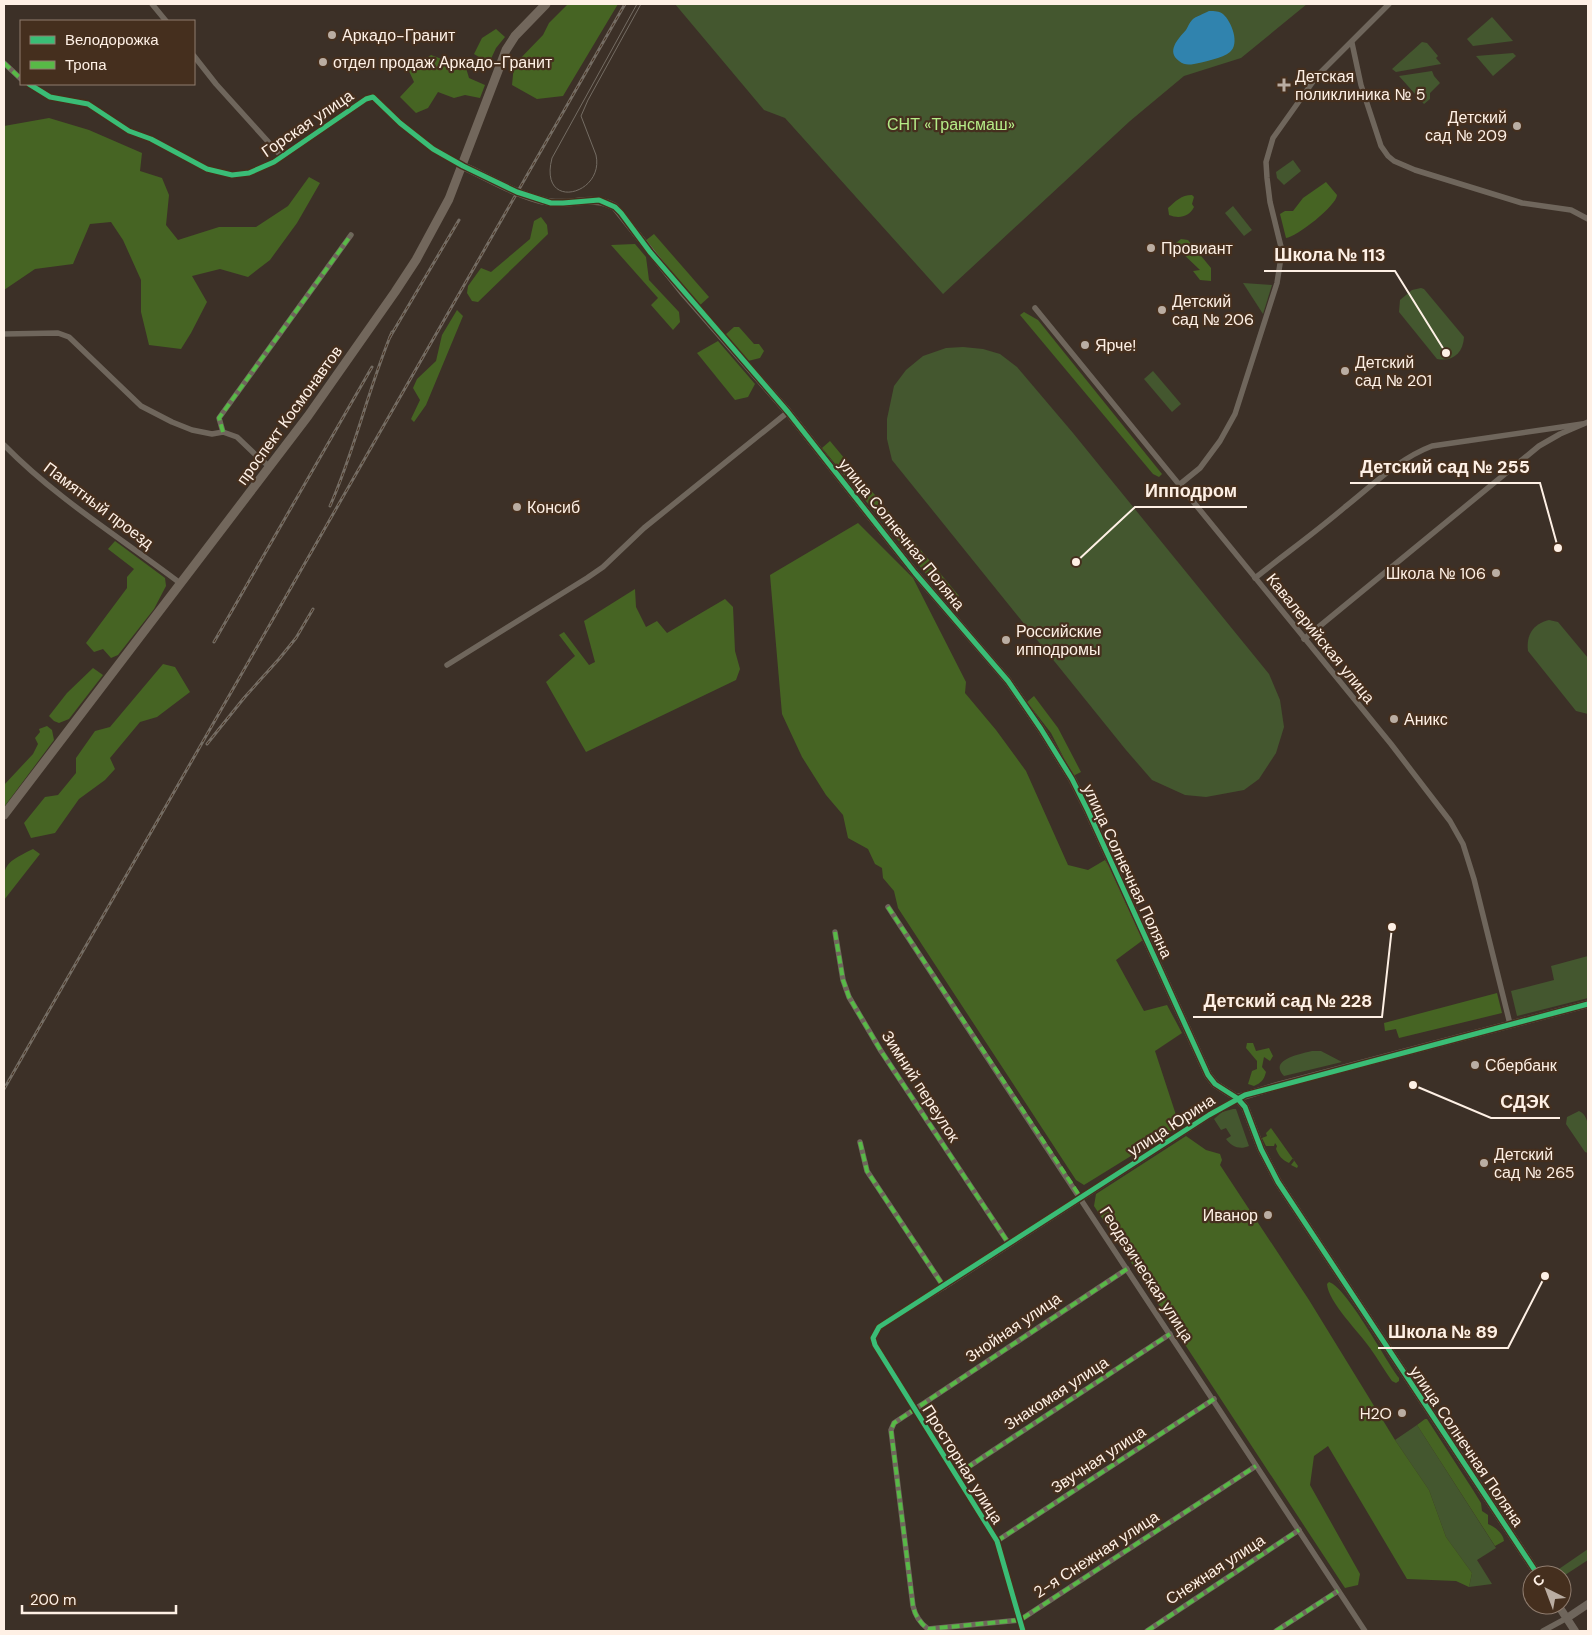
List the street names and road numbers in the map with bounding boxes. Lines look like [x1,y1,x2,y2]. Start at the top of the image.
street label: Горская улица [257,85,357,162]
street label: проспект Космонавтов [232,341,347,489]
street label: улица Солнечная Поляна [834,454,970,615]
street label: Памятный проезд [40,457,158,554]
street label: Кавалерийская улица [1262,569,1380,708]
street label: улица Солнечная Поляна [1078,781,1177,962]
street label: Зимний переулок [877,1027,965,1147]
street label: улица Юрина [1124,1089,1219,1161]
street label: Геодезическая улица [1095,1202,1198,1346]
street label: Знойная улица [961,1288,1065,1367]
street label: Знакомая улица [1000,1352,1113,1435]
street label: улица Солнечная Поляна [1405,1362,1528,1531]
street label: Просторная улица [917,1401,1008,1528]
street label: Звучная улица [1047,1421,1150,1498]
street label: 2-я Снежная улица [1030,1506,1163,1603]
street label: Снежная улица [1162,1529,1269,1609]

